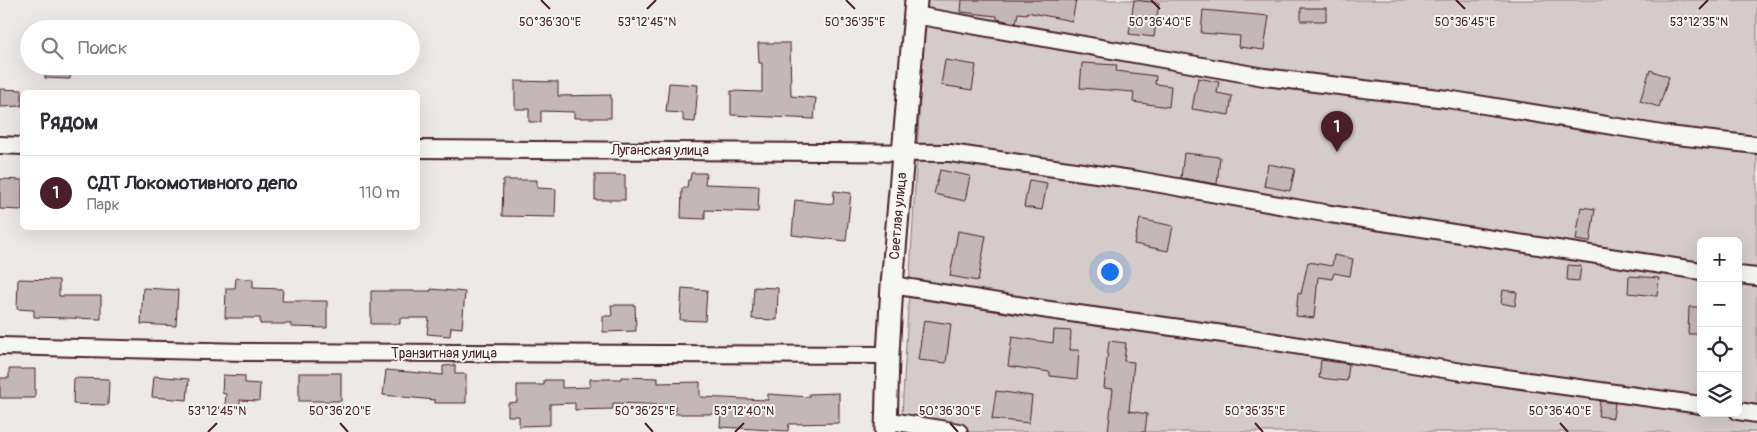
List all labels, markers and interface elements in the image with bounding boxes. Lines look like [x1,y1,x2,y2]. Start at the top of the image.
text: 50°36'30"E [519,15,581,30]
text: 53°12'45"N [618,15,676,30]
text: 50°36'35"E [825,15,885,30]
text: 50°36'40"E [1129,15,1191,30]
text: 50°36'45"E [1435,15,1495,30]
text: 53°12'35"N [1670,15,1728,30]
search box [20,20,420,75]
icon: search [38,34,66,62]
text: Поиск [78,36,128,60]
text: Рядом [40,109,98,136]
pin: 1 [1321,111,1353,152]
street label: Луганская улица [610,142,709,159]
text: СДТ Локомотивного депо [87,171,298,195]
street label: Светлая улица [886,172,910,260]
text: 1 [53,183,59,203]
text: 110 m [359,183,400,203]
text: Парк [87,195,120,215]
map controls [1697,237,1742,417]
button: + [1697,237,1742,282]
your location [1097,259,1123,285]
button: − [1697,282,1742,327]
button: locate [1697,327,1742,372]
street label: Транзитная улица [391,345,497,362]
button: layers [1697,372,1742,417]
text: 53°12'45"N [188,404,246,419]
text: 50°36'20"E [309,404,371,419]
text: 50°36'25"E [615,404,675,419]
text: 53°12'40"N [714,404,774,419]
text: 50°36'30"E [919,404,981,419]
text: 50°36'35"E [1225,404,1285,419]
text: 50°36'40"E [1529,404,1591,419]

